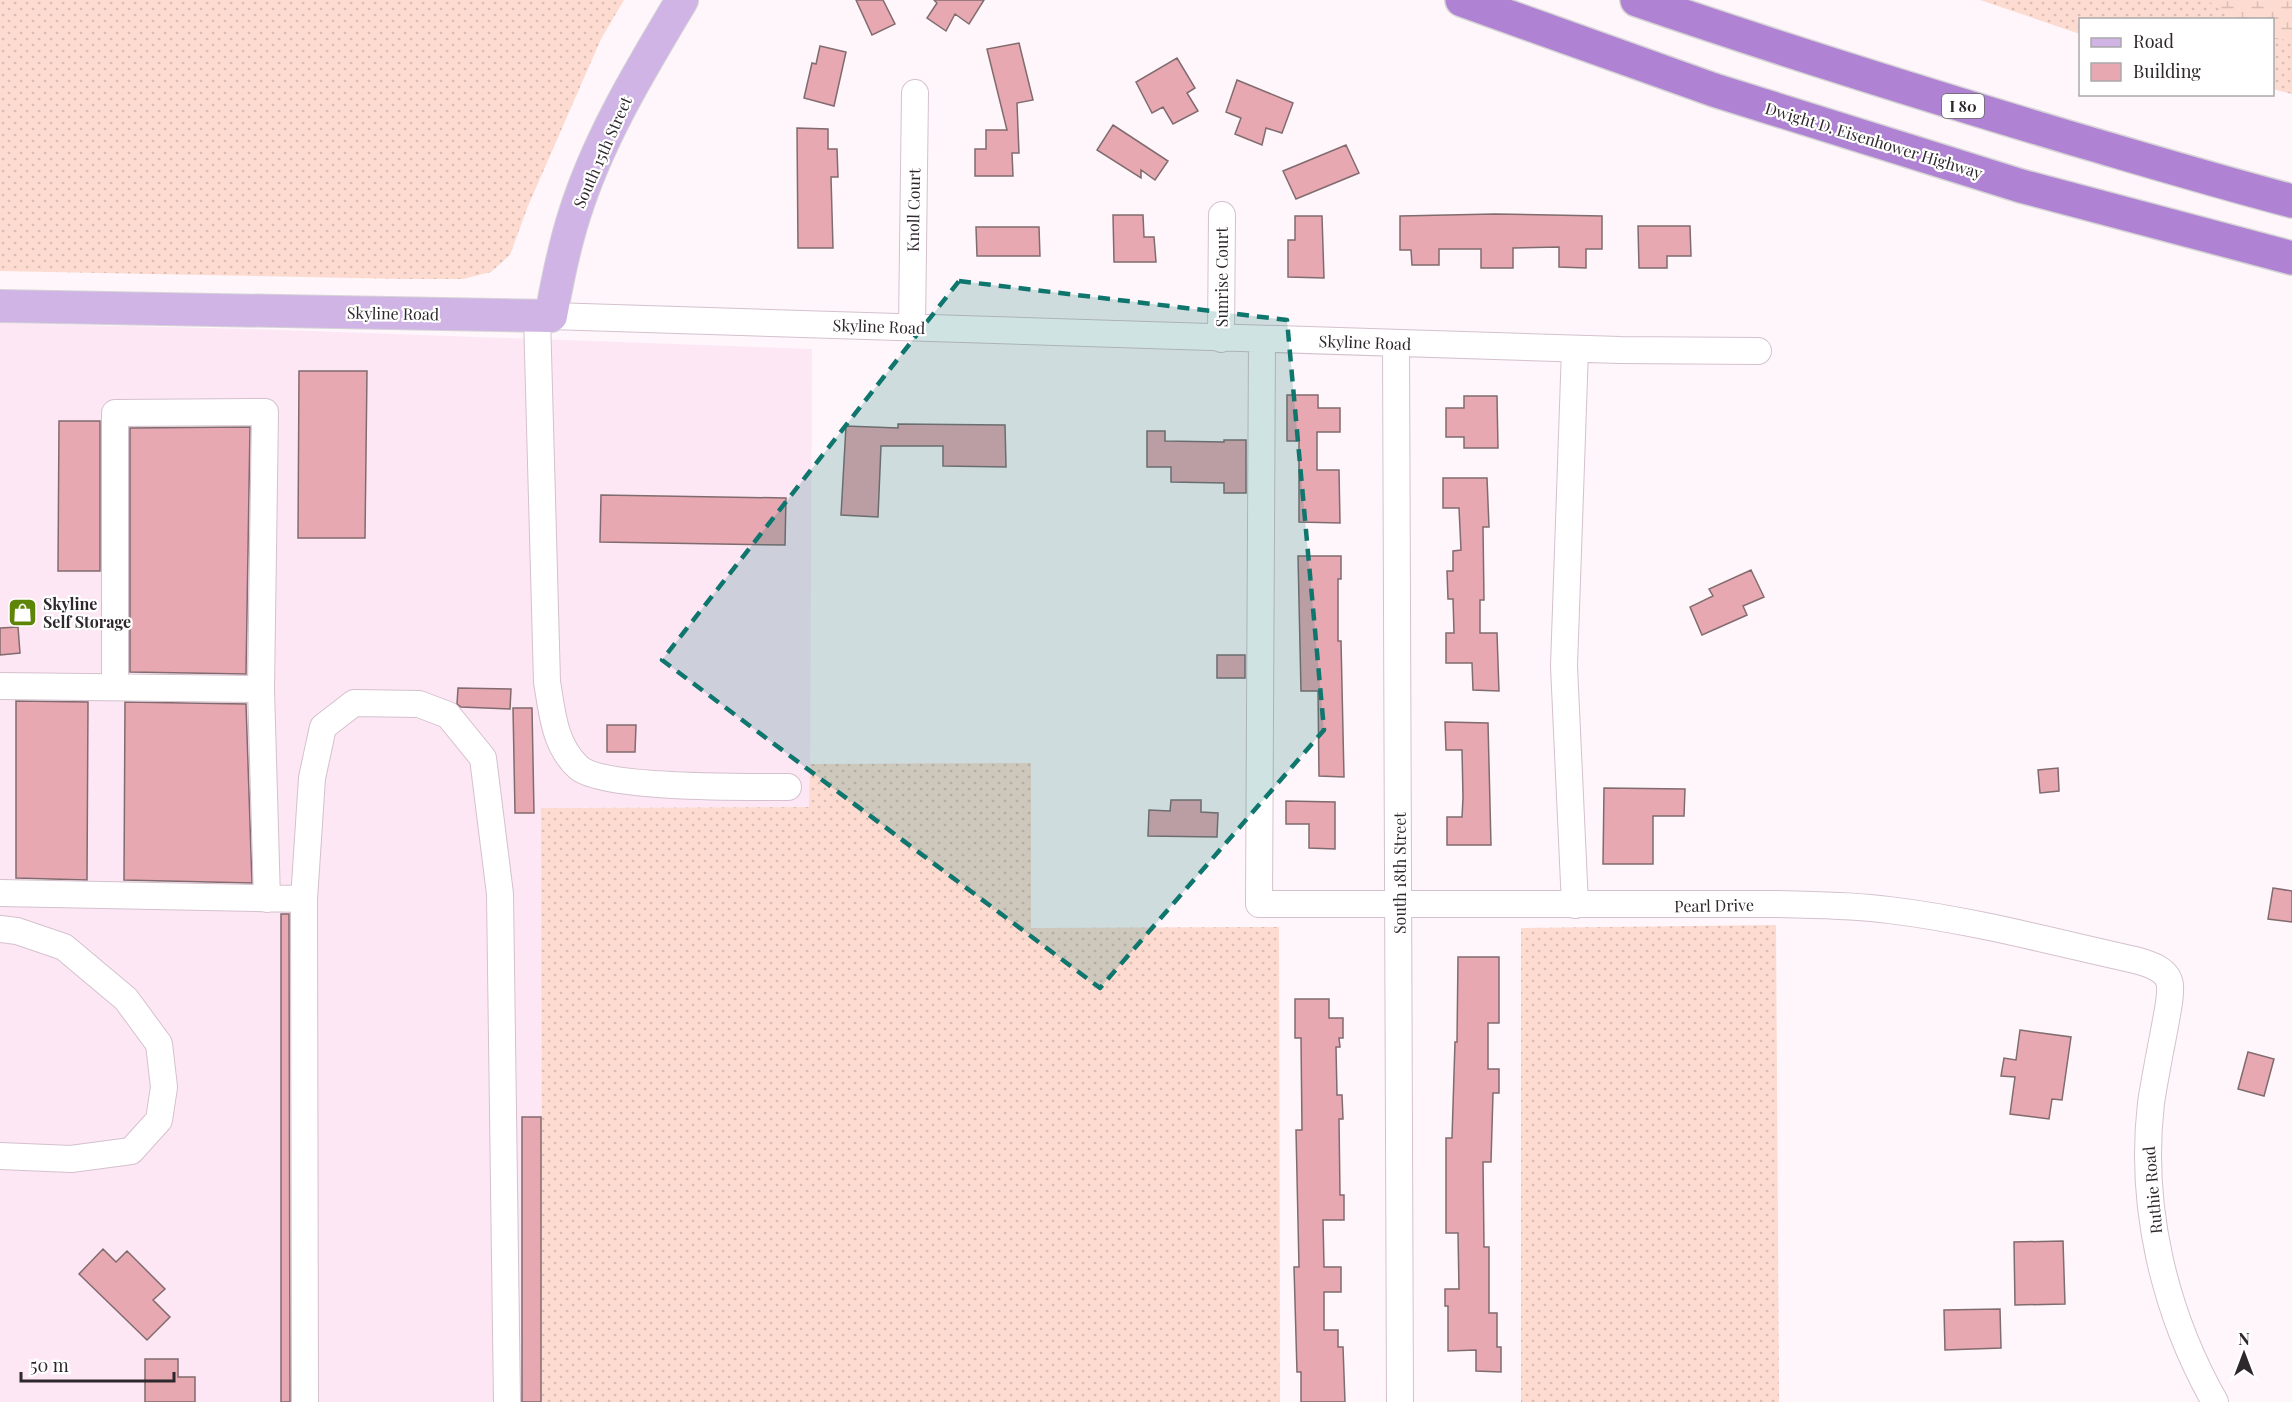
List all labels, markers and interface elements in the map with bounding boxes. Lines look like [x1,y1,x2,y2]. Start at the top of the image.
legend [2079,18,2274,96]
text: Road [2133,29,2174,53]
text: Building [2133,59,2201,83]
street label: South 15th Street [568,93,636,211]
road number: I 80 [1942,94,1984,118]
street label: Dwight D. Eisenhower Highway [1763,97,1985,183]
street label: Knoll Court [902,168,924,252]
street label: Sunrise Court [1211,226,1232,327]
street label: Skyline Road [347,302,439,324]
street label: Skyline Road [832,314,926,338]
street label: Skyline Road [1318,330,1412,354]
place label: Skyline Self Storage [43,593,131,632]
shop icon: Skyline Self Storage [6,596,38,628]
street label: South 18th Street [1389,812,1410,934]
street label: Pearl Drive [1674,894,1754,916]
street label: Ruthie Road [2138,1145,2166,1235]
north arrow [2214,1324,2274,1384]
text: N [2238,1328,2250,1349]
scale bar [21,1345,174,1383]
text: 50 m [30,1353,69,1377]

